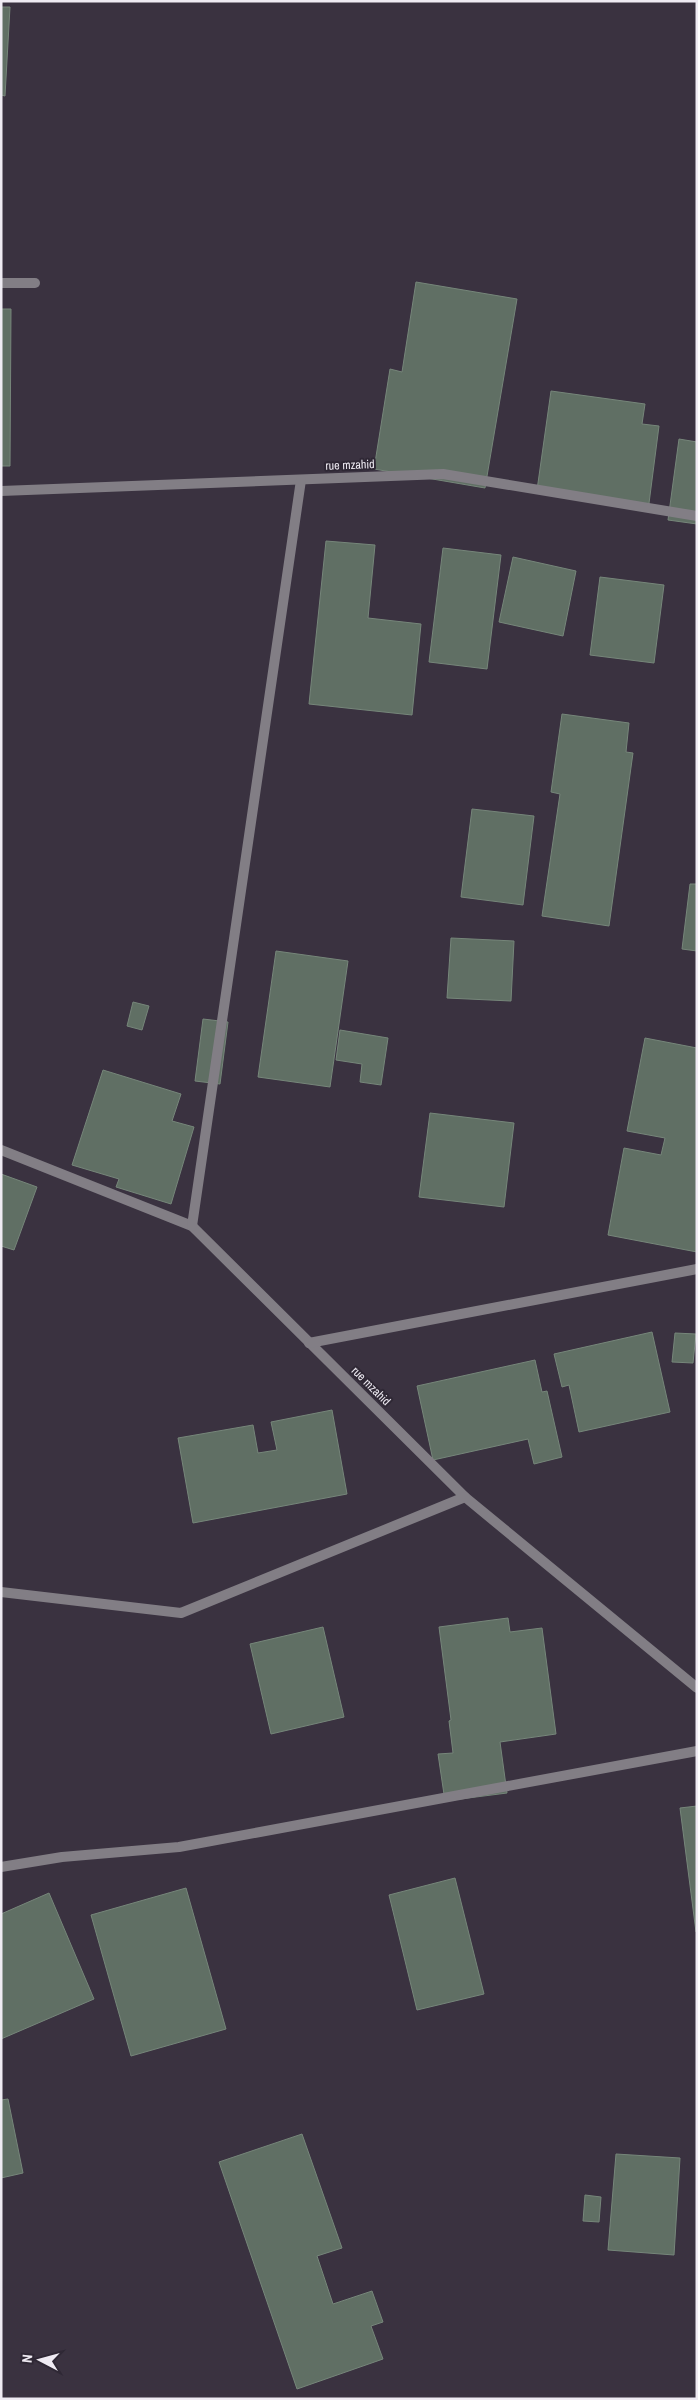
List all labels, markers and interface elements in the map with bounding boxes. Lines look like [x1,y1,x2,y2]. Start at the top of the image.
street label: rue mzahid [325,456,375,474]
street label: rue mzahid [348,1363,394,1409]
north arrow [15,2335,65,2385]
text: N [18,2354,36,2364]

